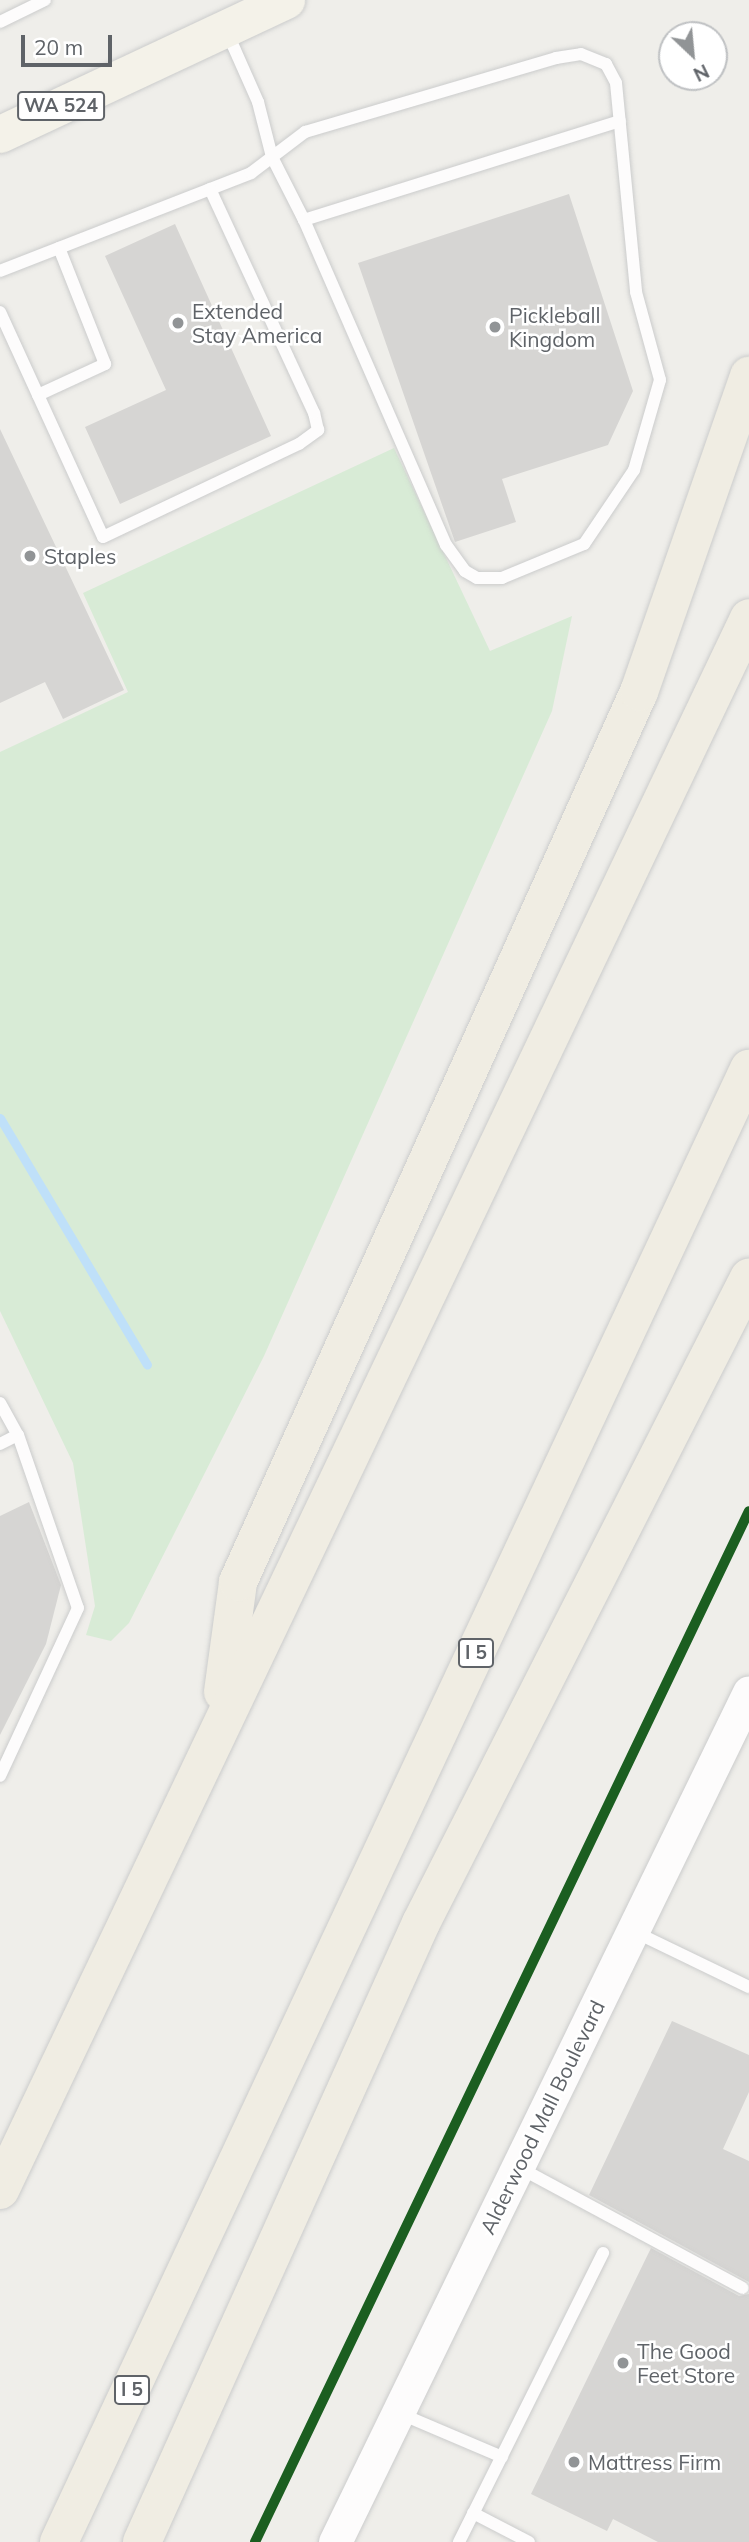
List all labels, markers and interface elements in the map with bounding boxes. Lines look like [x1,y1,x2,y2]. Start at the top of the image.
scale bar [24,21,116,65]
north arrow [658,21,728,91]
text: 20 m [34,34,83,60]
text: N [690,59,713,87]
road number: WA 524 [15,90,106,122]
place label: Extended Stay America [192,298,322,348]
place label: Pickleball Kingdom [509,302,600,352]
marker: Extended Stay America [170,315,186,331]
marker: Pickleball Kingdom [487,319,503,335]
place label: Staples [44,543,116,569]
marker: Staples [22,548,38,564]
road number: I 5 [457,1638,495,1668]
street label: Alderwood Mall Boulevard [474,1996,610,2238]
place label: The Good Feet Store [637,2338,735,2388]
marker: The Good Feet Store [615,2355,631,2371]
road number: I 5 [113,2374,151,2406]
place label: Mattress Firm [588,2449,721,2475]
marker: Mattress Firm [566,2454,582,2470]

